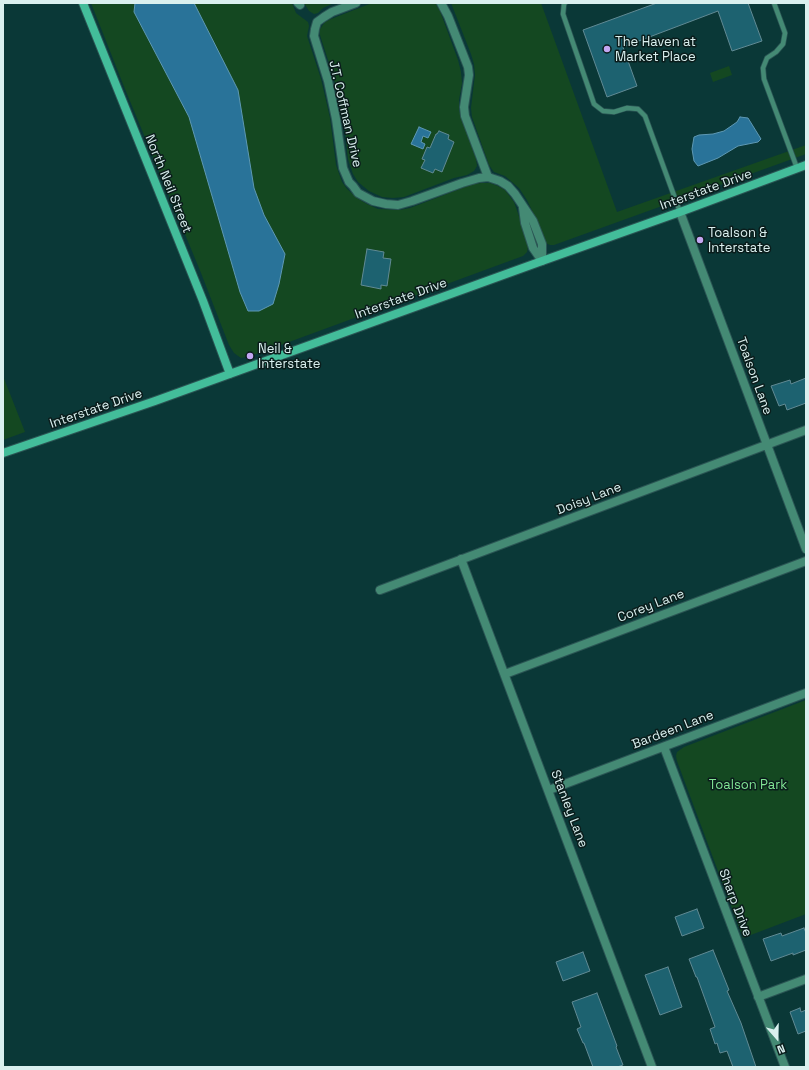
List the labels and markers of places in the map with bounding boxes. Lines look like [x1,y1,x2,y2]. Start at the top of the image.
place label: The Haven at Market Place [615,34,696,65]
marker: The Haven at Market Place [602,44,612,54]
place label: Toalson & Interstate [708,225,770,256]
marker: Toalson & Interstate [695,235,705,245]
place label: Neil & Interstate [258,341,320,372]
marker: Neil & Interstate [245,351,255,361]

